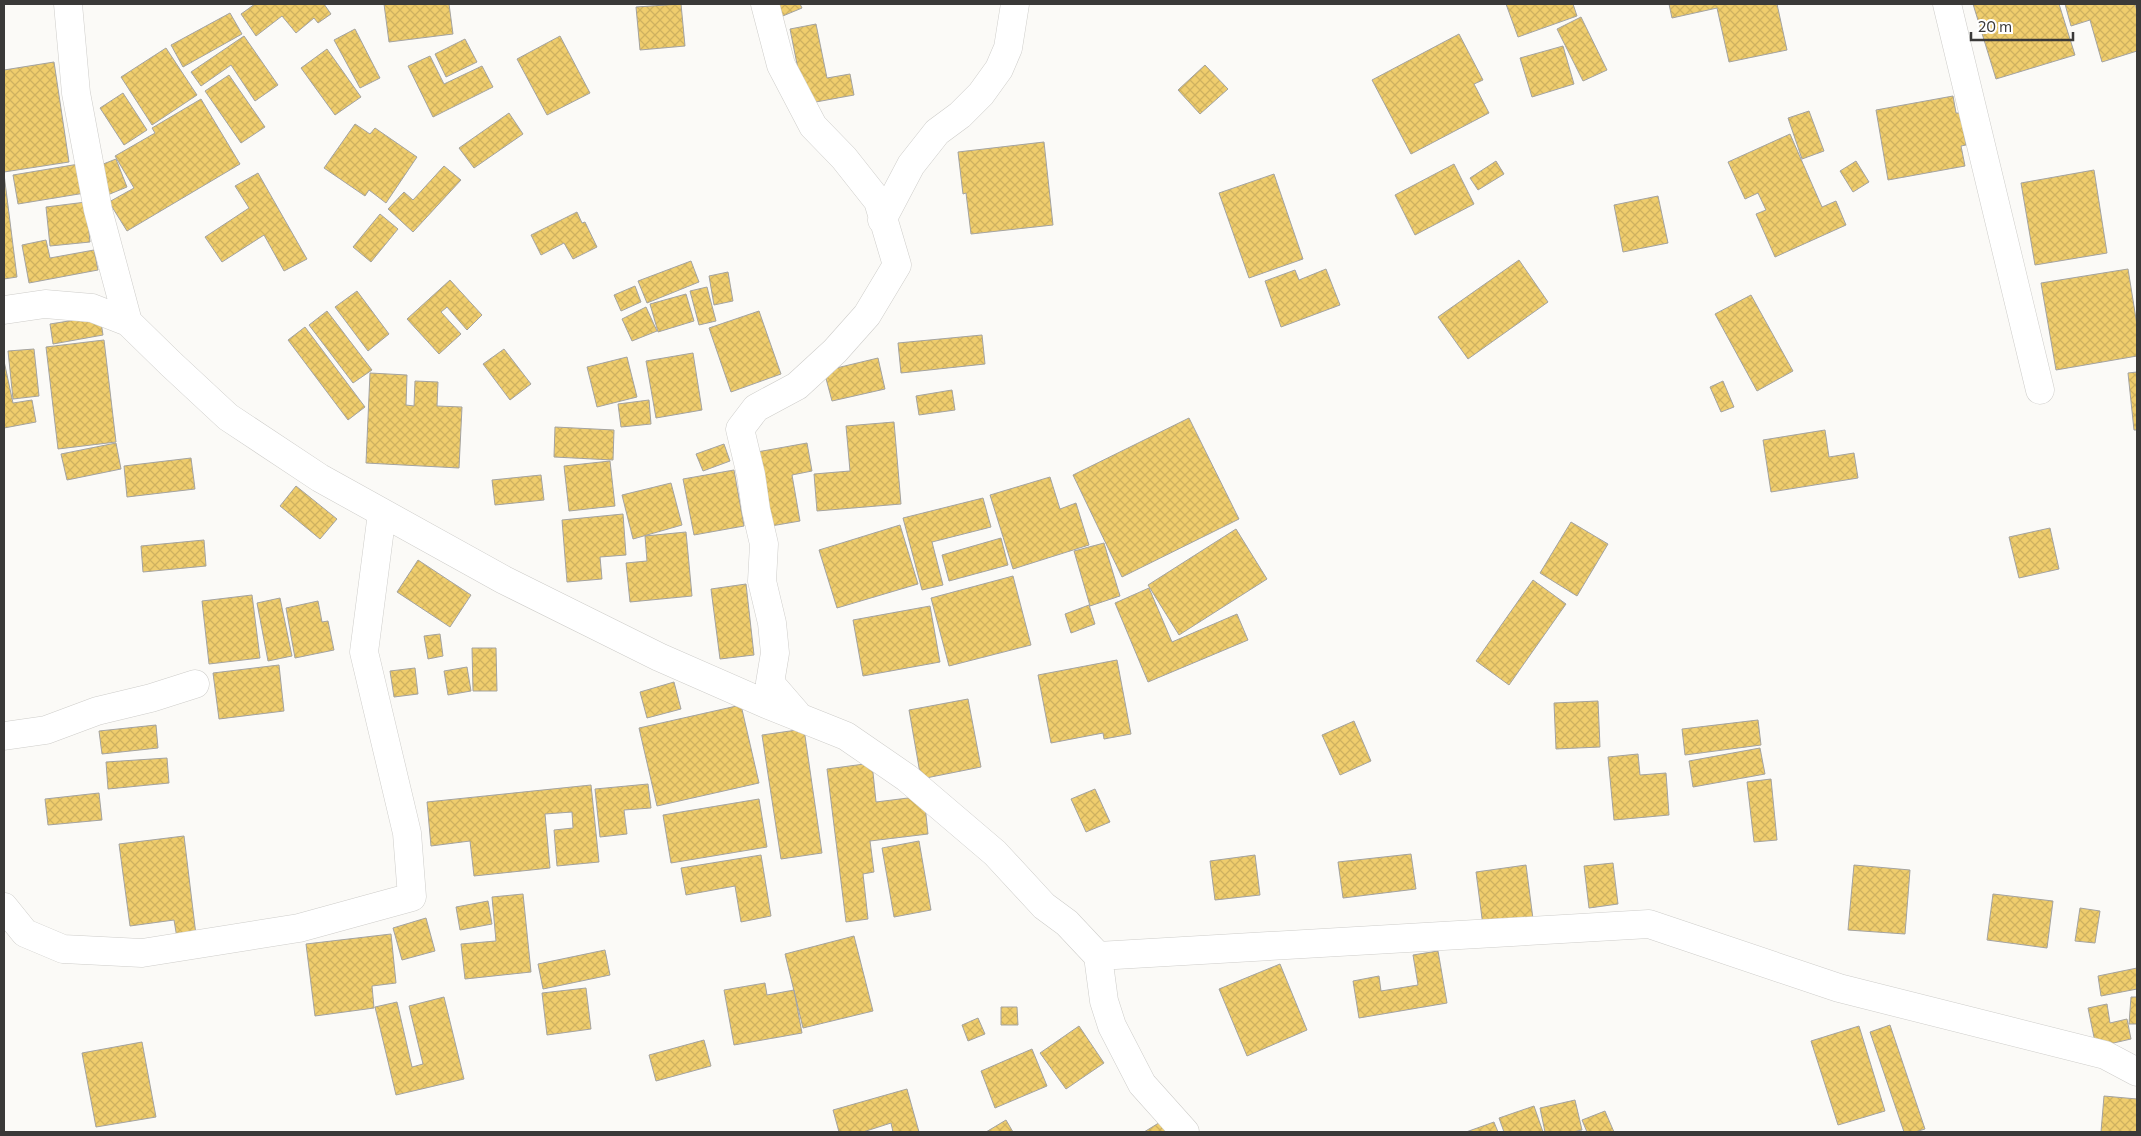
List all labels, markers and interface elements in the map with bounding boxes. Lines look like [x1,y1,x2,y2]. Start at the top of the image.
scale bar [1971,10,2074,42]
text: 20 m [1978,17,2012,35]

